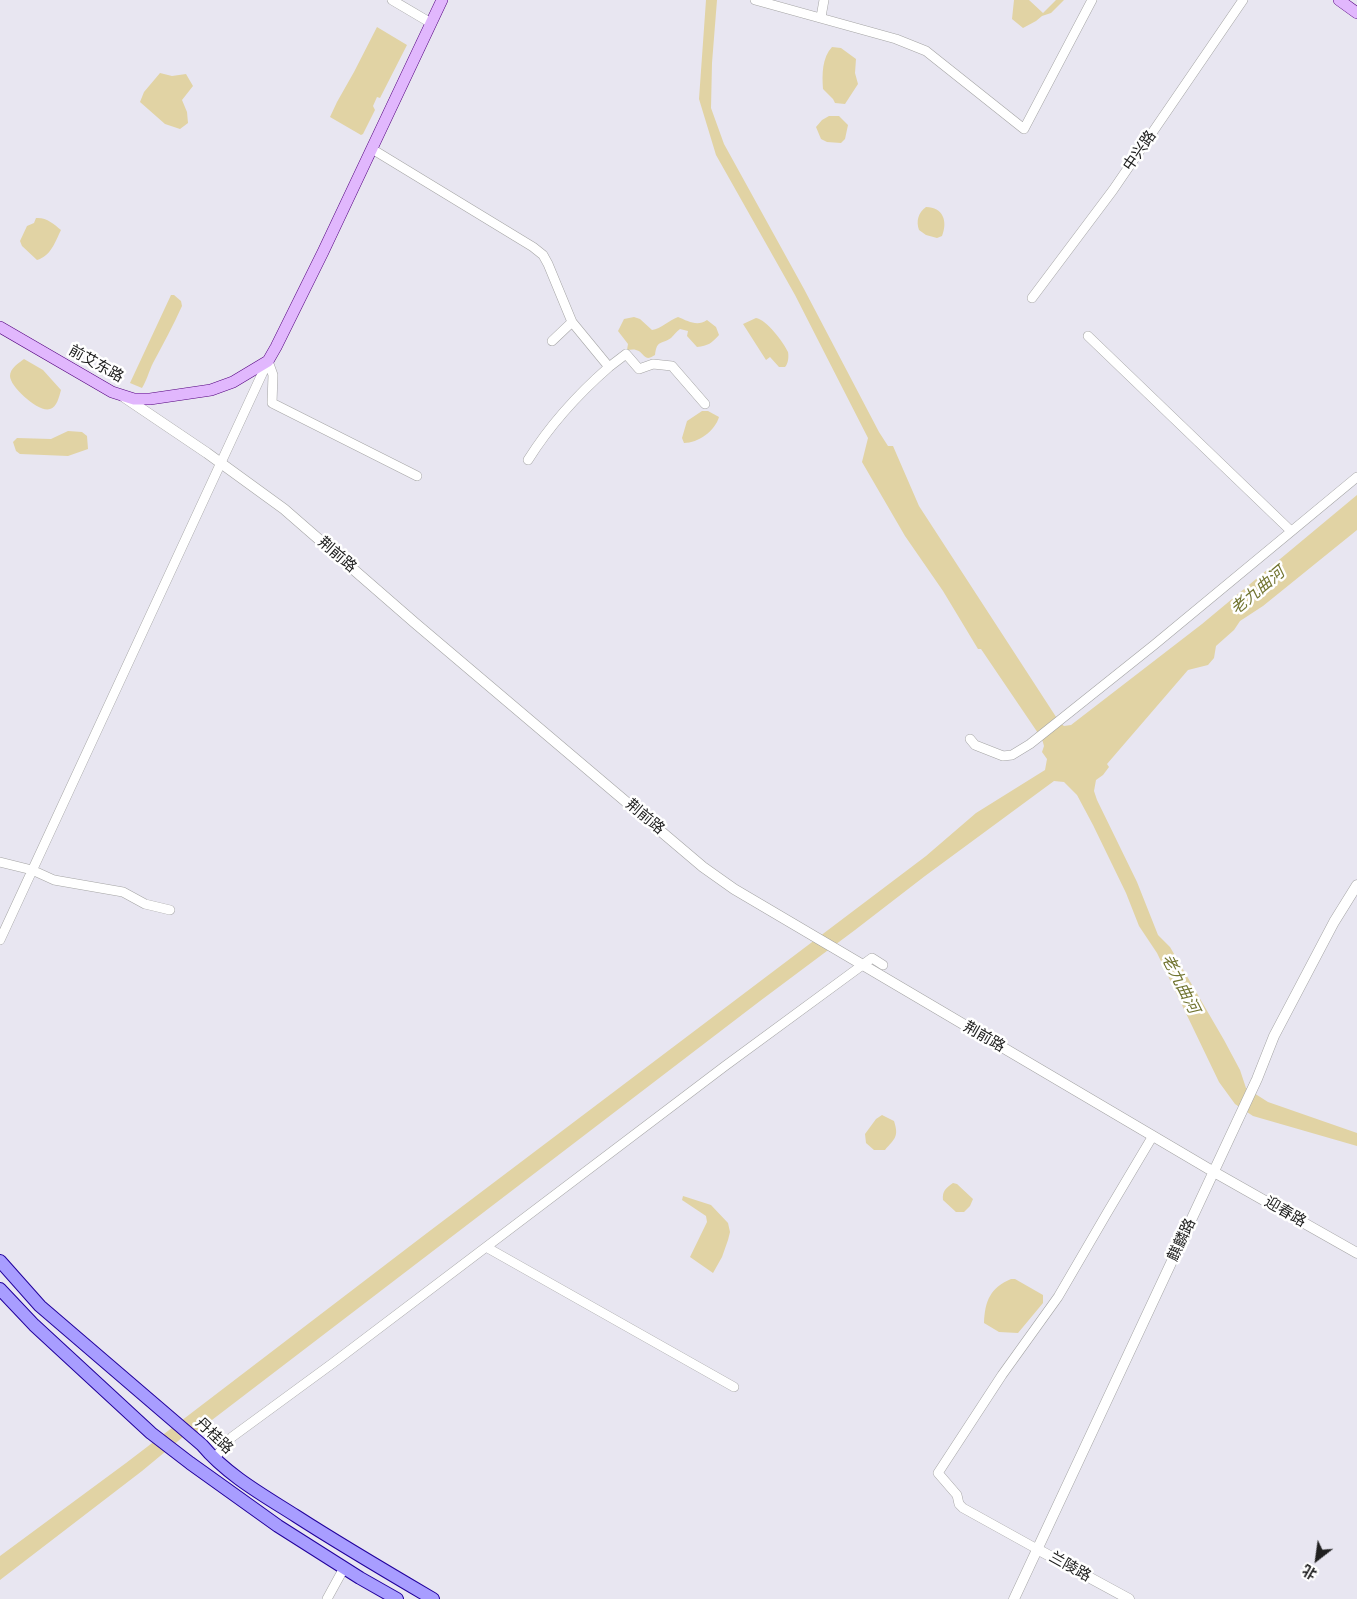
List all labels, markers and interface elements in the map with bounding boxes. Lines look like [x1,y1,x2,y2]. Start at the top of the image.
street label: 中兴路 [1120,127,1160,175]
street label: 前艾东路 [65,342,127,386]
street label: 荆前路 [314,533,360,577]
water label: 老九曲河 [1227,563,1289,619]
street label: 荆前路 [622,796,668,838]
water label: 老九曲河 [1157,951,1203,1017]
street label: 荆前路 [960,1018,1008,1056]
street label: 迎春路 [1261,1193,1309,1231]
street label: 麒麟路 [1164,1216,1200,1264]
street label: 丹桂路 [191,1414,237,1458]
north arrow [1292,1534,1342,1584]
street label: 兰陵路 [1046,1548,1094,1586]
text: 北 [1298,1561,1320,1584]

